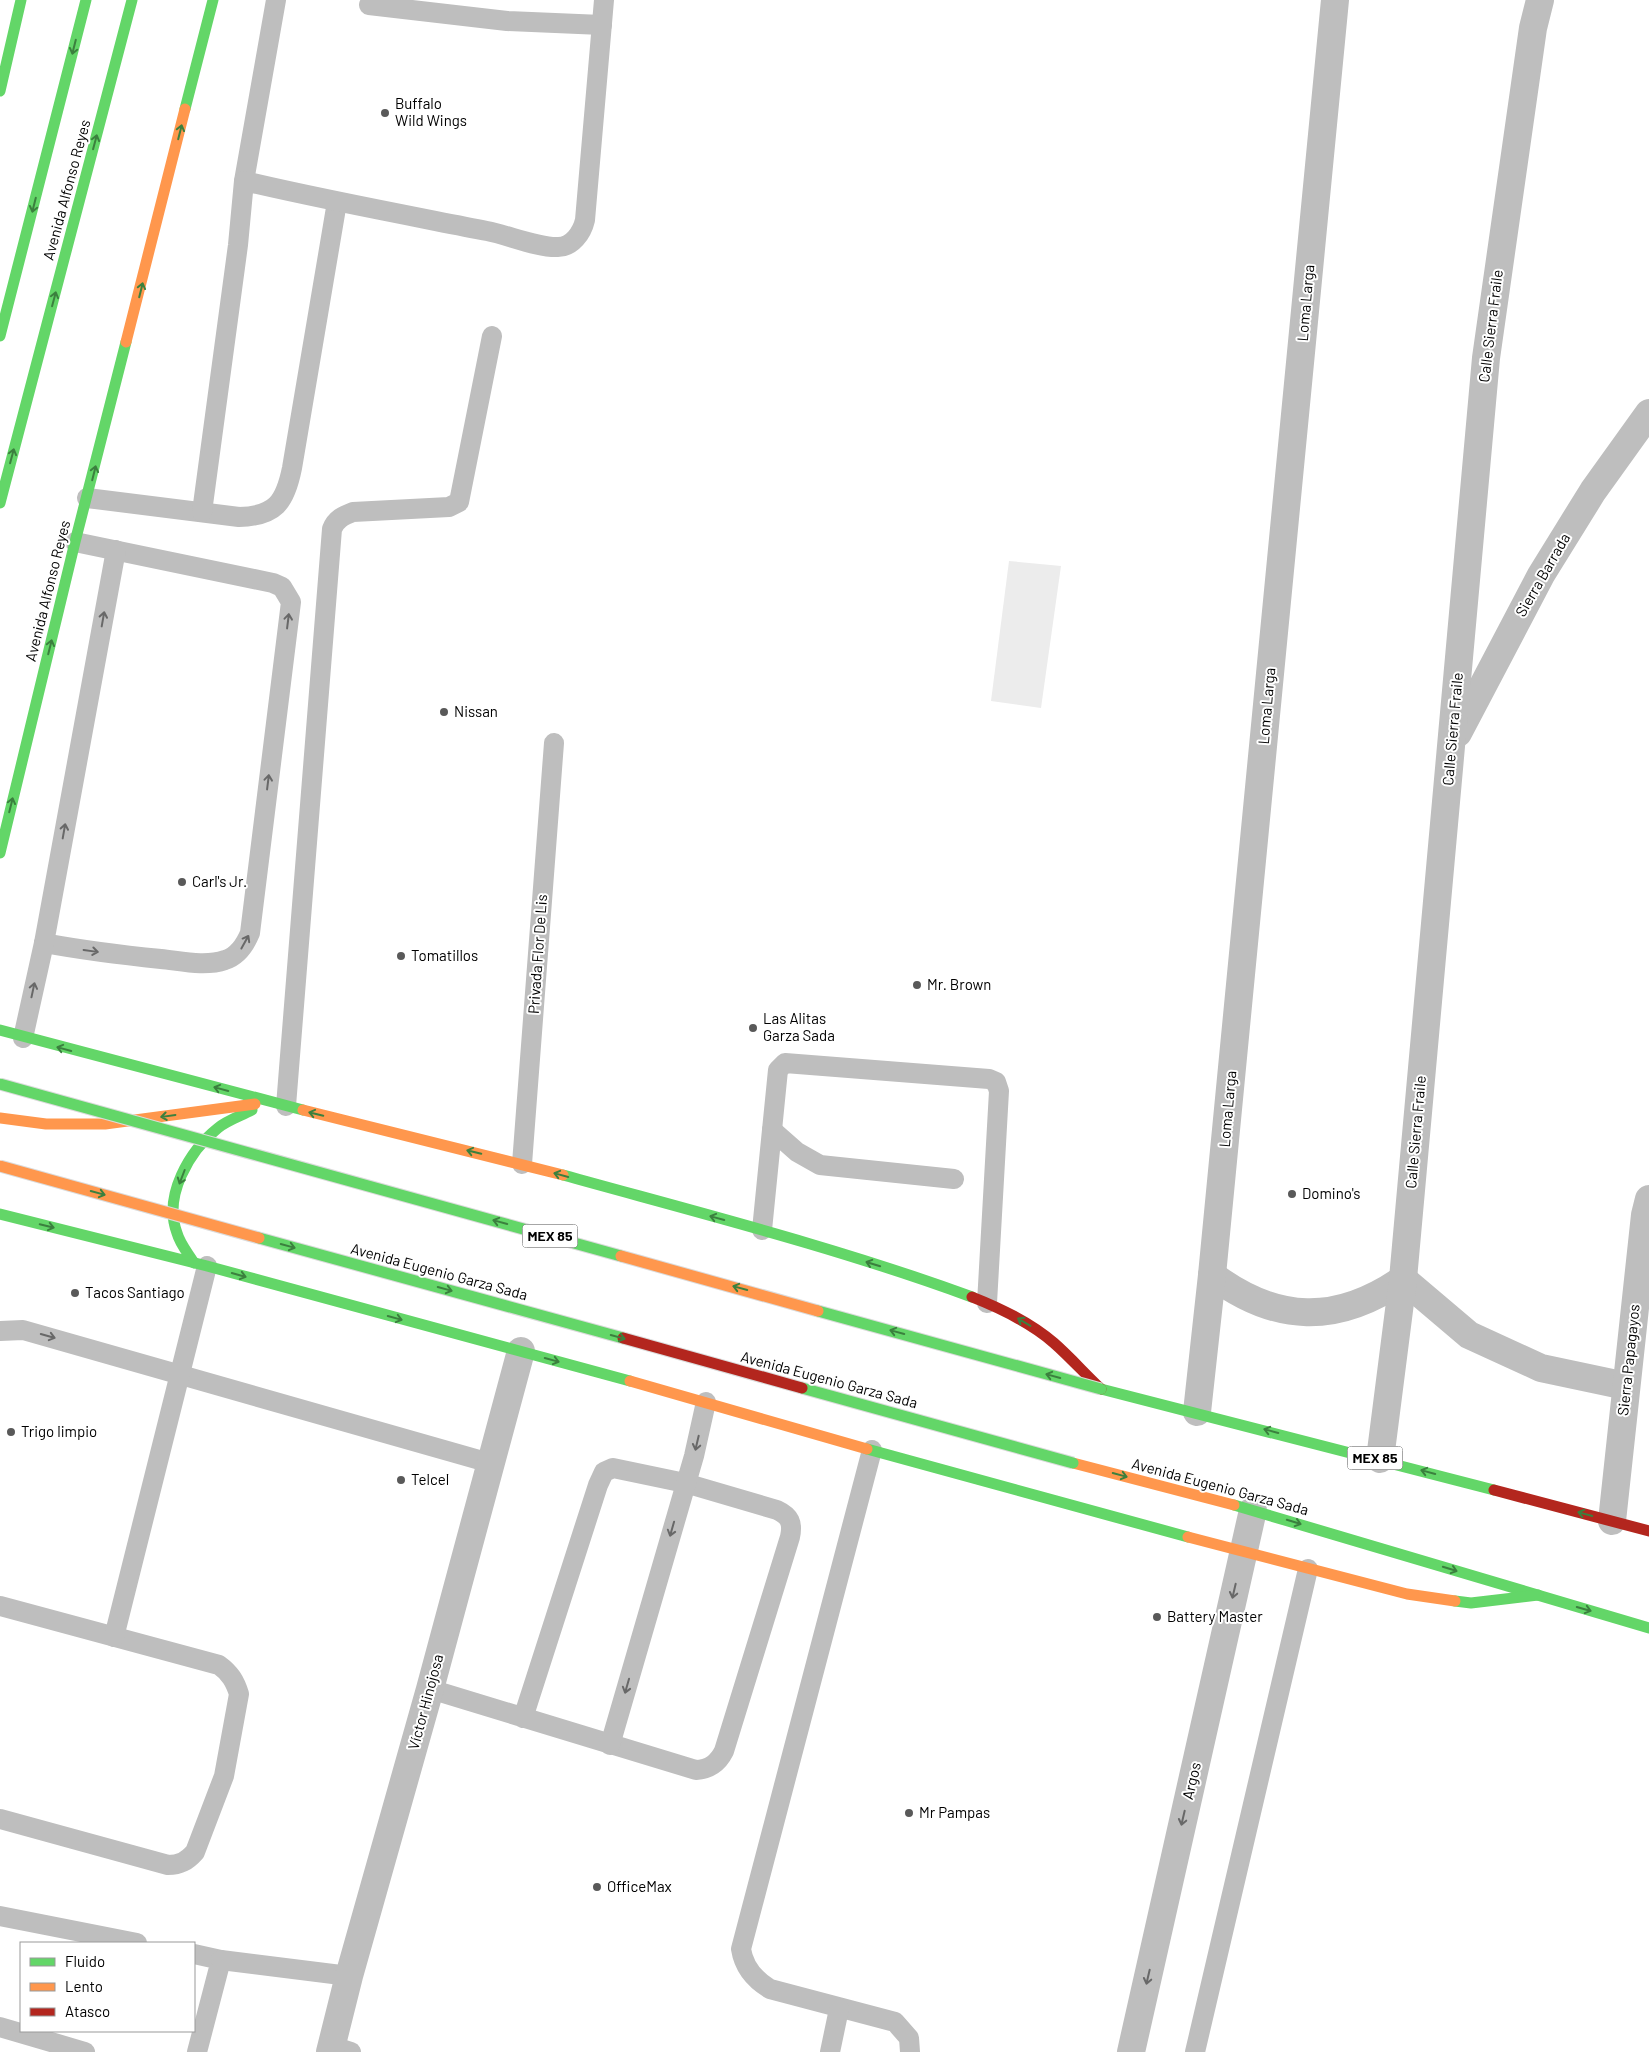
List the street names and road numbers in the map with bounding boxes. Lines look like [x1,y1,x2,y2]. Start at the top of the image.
street label: Avenida Alfonso Reyes [39,117,93,262]
street label: Loma Larga [1293,264,1317,342]
street label: Calle Sierra Fraile [1474,269,1506,383]
street label: Avenida Alfonso Reyes [21,518,73,663]
street label: Sierra Barrada [1511,529,1573,620]
street label: Loma Larga [1254,667,1278,745]
street label: Calle Sierra Fraile [1438,672,1466,786]
street label: Privada Flor De Lis [524,893,550,1014]
street label: Loma Larga [1215,1070,1239,1148]
street label: Calle Sierra Fraile [1401,1075,1429,1189]
road number: MEX 85 [522,1224,578,1248]
street label: Avenida Eugenio Garza Sada [349,1239,530,1303]
street label: Sierra Papagayos [1613,1303,1643,1417]
street label: Avenida Eugenio Garza Sada [739,1347,920,1411]
road number: MEX 85 [1348,1446,1402,1470]
street label: Avenida Eugenio Garza Sada [1130,1454,1311,1518]
street label: Víctor Hinojosa [404,1652,446,1752]
street label: Argos [1178,1760,1204,1801]

